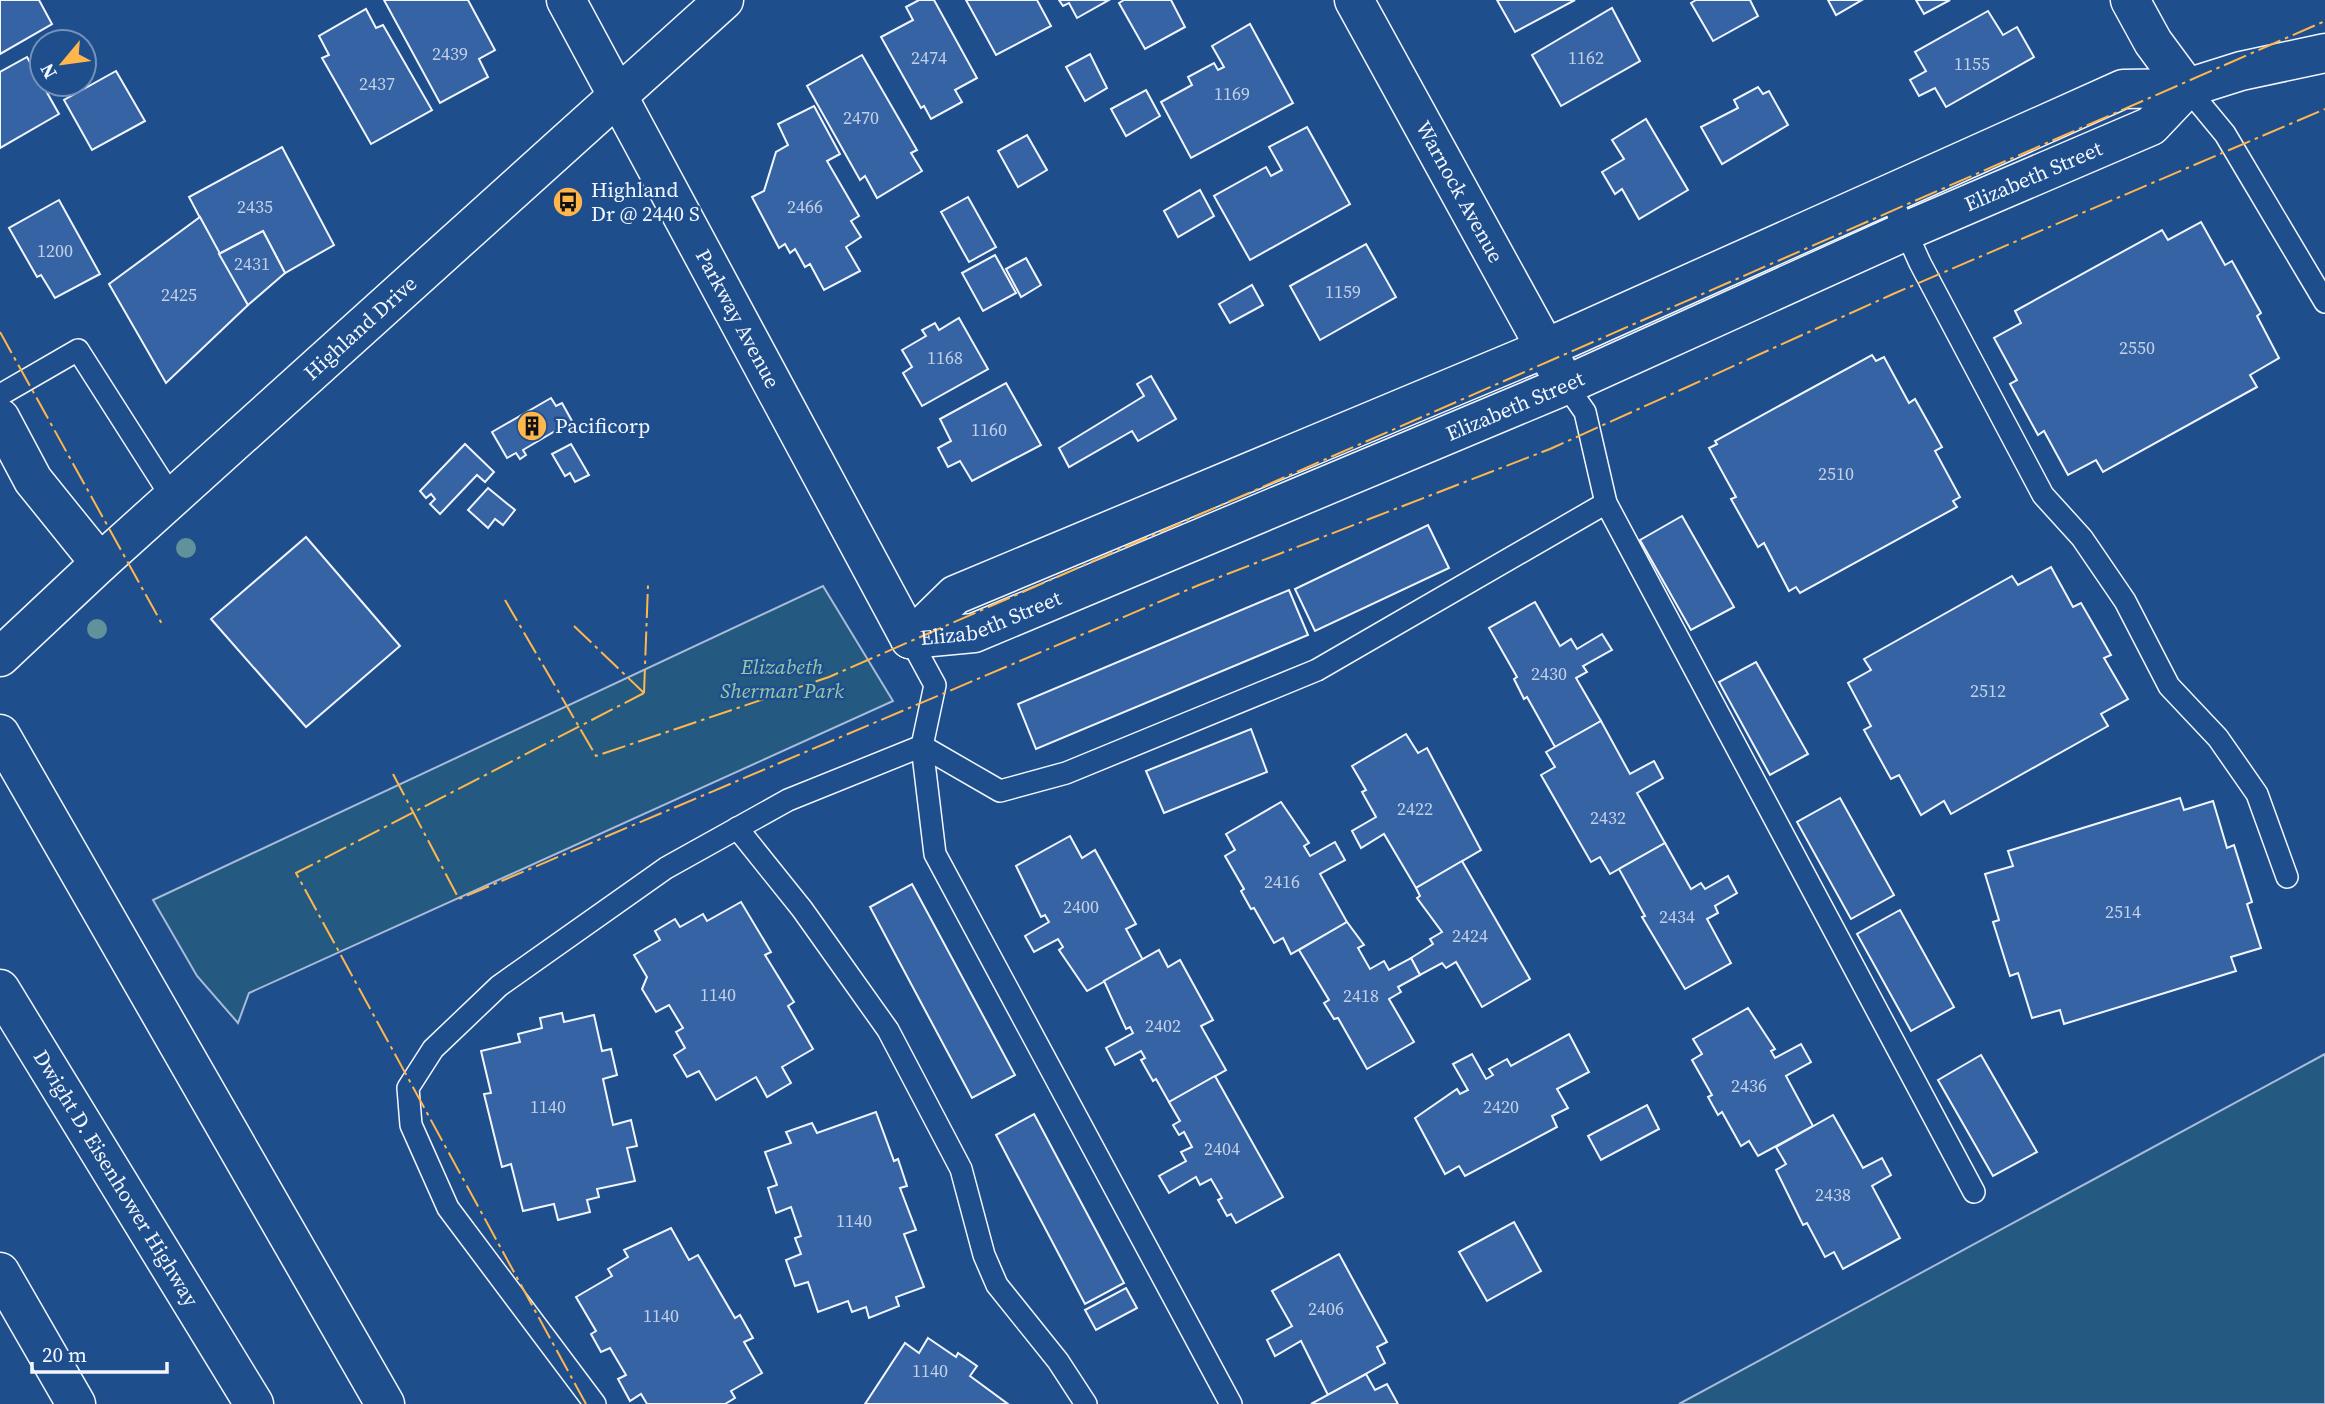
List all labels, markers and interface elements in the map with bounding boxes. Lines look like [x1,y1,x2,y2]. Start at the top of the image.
north arrow [28,28,98,98]
house number: 2439 [432,41,468,66]
house number: 2474 [911,45,947,70]
house number: 1162 [1568,45,1604,70]
house number: 1155 [1954,51,1990,76]
text: N [33,59,63,84]
house number: 2437 [359,71,395,96]
house number: 1169 [1214,81,1250,106]
house number: 2470 [843,105,879,130]
street label: Warnock Avenue [1409,115,1511,268]
street label: Elizabeth Street [1960,134,2107,218]
place label: Highland Dr @ 2440 S [591,175,700,228]
bus stop icon: Highland Dr @ 2440 S [551,185,585,219]
house number: 2435 [237,194,273,219]
house number: 2466 [787,194,823,219]
house number: 1200 [37,238,73,263]
street label: Parkway Avenue [689,244,787,393]
house number: 2431 [234,251,270,276]
street label: Highland Drive [297,269,423,386]
house number: 1159 [1325,279,1361,304]
house number: 2425 [161,282,197,307]
house number: 2550 [2119,335,2155,360]
house number: 1168 [927,345,963,370]
street label: Elizabeth Street [1442,364,1589,448]
building icon: Pacificorp [515,409,549,443]
place label: Pacificorp [555,411,650,440]
house number: 1160 [971,417,1007,442]
house number: 2510 [1818,461,1854,486]
street label: Elizabeth Street [919,583,1066,652]
park label: Elizabeth Sherman Park [720,652,844,705]
house number: 2430 [1531,661,1567,686]
house number: 2512 [1970,678,2006,703]
house number: 2422 [1397,796,1433,821]
house number: 2432 [1590,805,1626,830]
house number: 2416 [1264,869,1300,894]
house number: 2400 [1063,894,1099,919]
house number: 2514 [2105,899,2141,924]
house number: 2434 [1659,904,1695,929]
house number: 2424 [1452,923,1488,948]
house number: 1140 [700,982,736,1007]
house number: 2418 [1343,983,1379,1008]
house number: 2402 [1145,1013,1181,1038]
street label: Dwight D. Eisenhower Highway [27,1044,206,1312]
house number: 2436 [1731,1073,1767,1098]
house number: 1140 [530,1094,566,1119]
house number: 2420 [1483,1094,1519,1119]
house number: 2404 [1204,1136,1240,1161]
house number: 2438 [1815,1182,1851,1207]
house number: 1140 [836,1208,872,1233]
house number: 2406 [1308,1296,1344,1321]
house number: 1140 [643,1303,679,1328]
scale bar [32,1330,166,1374]
text: 20 m [42,1340,87,1369]
house number: 1140 [912,1358,948,1383]

